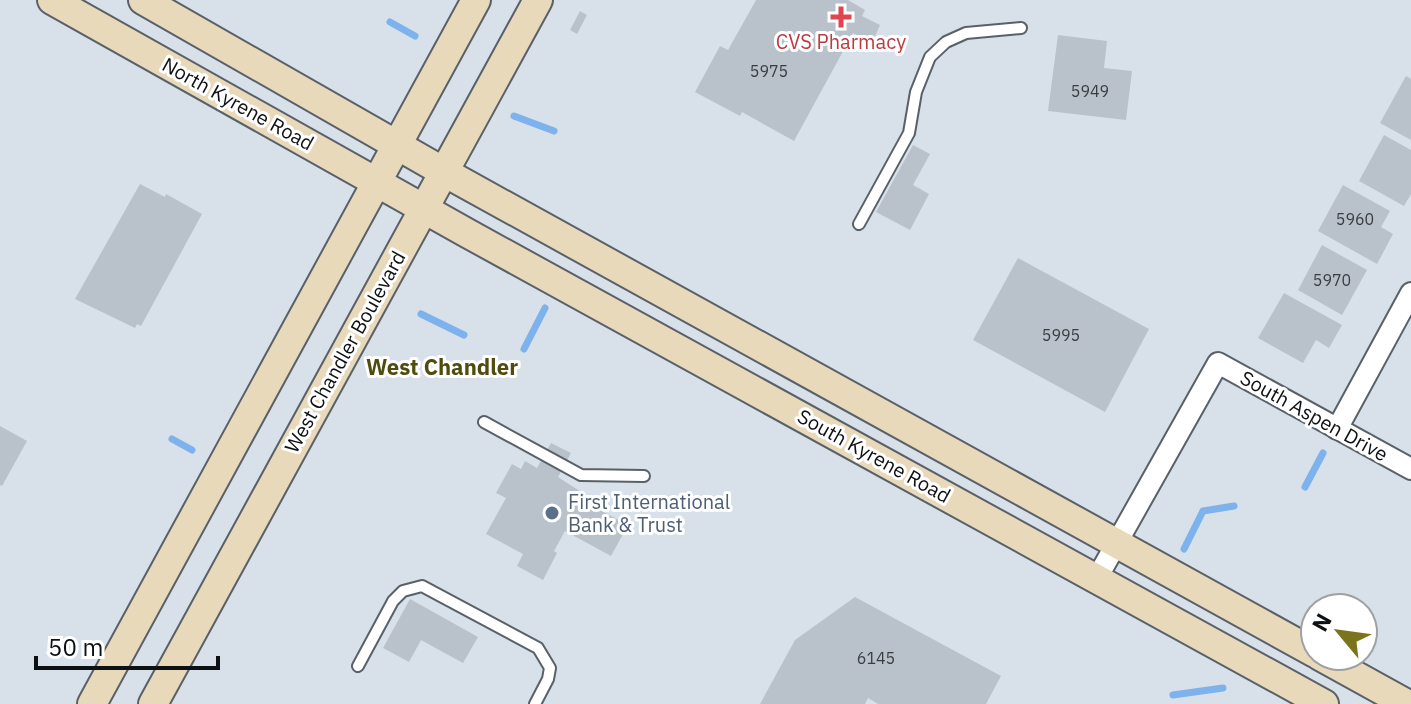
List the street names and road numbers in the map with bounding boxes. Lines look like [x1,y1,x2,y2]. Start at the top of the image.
street label: North Kyrene Road [158,51,319,156]
street label: West Chandler Boulevard [278,246,411,457]
street label: South Aspen Drive [1236,364,1393,467]
street label: South Kyrene Road [793,402,956,509]

